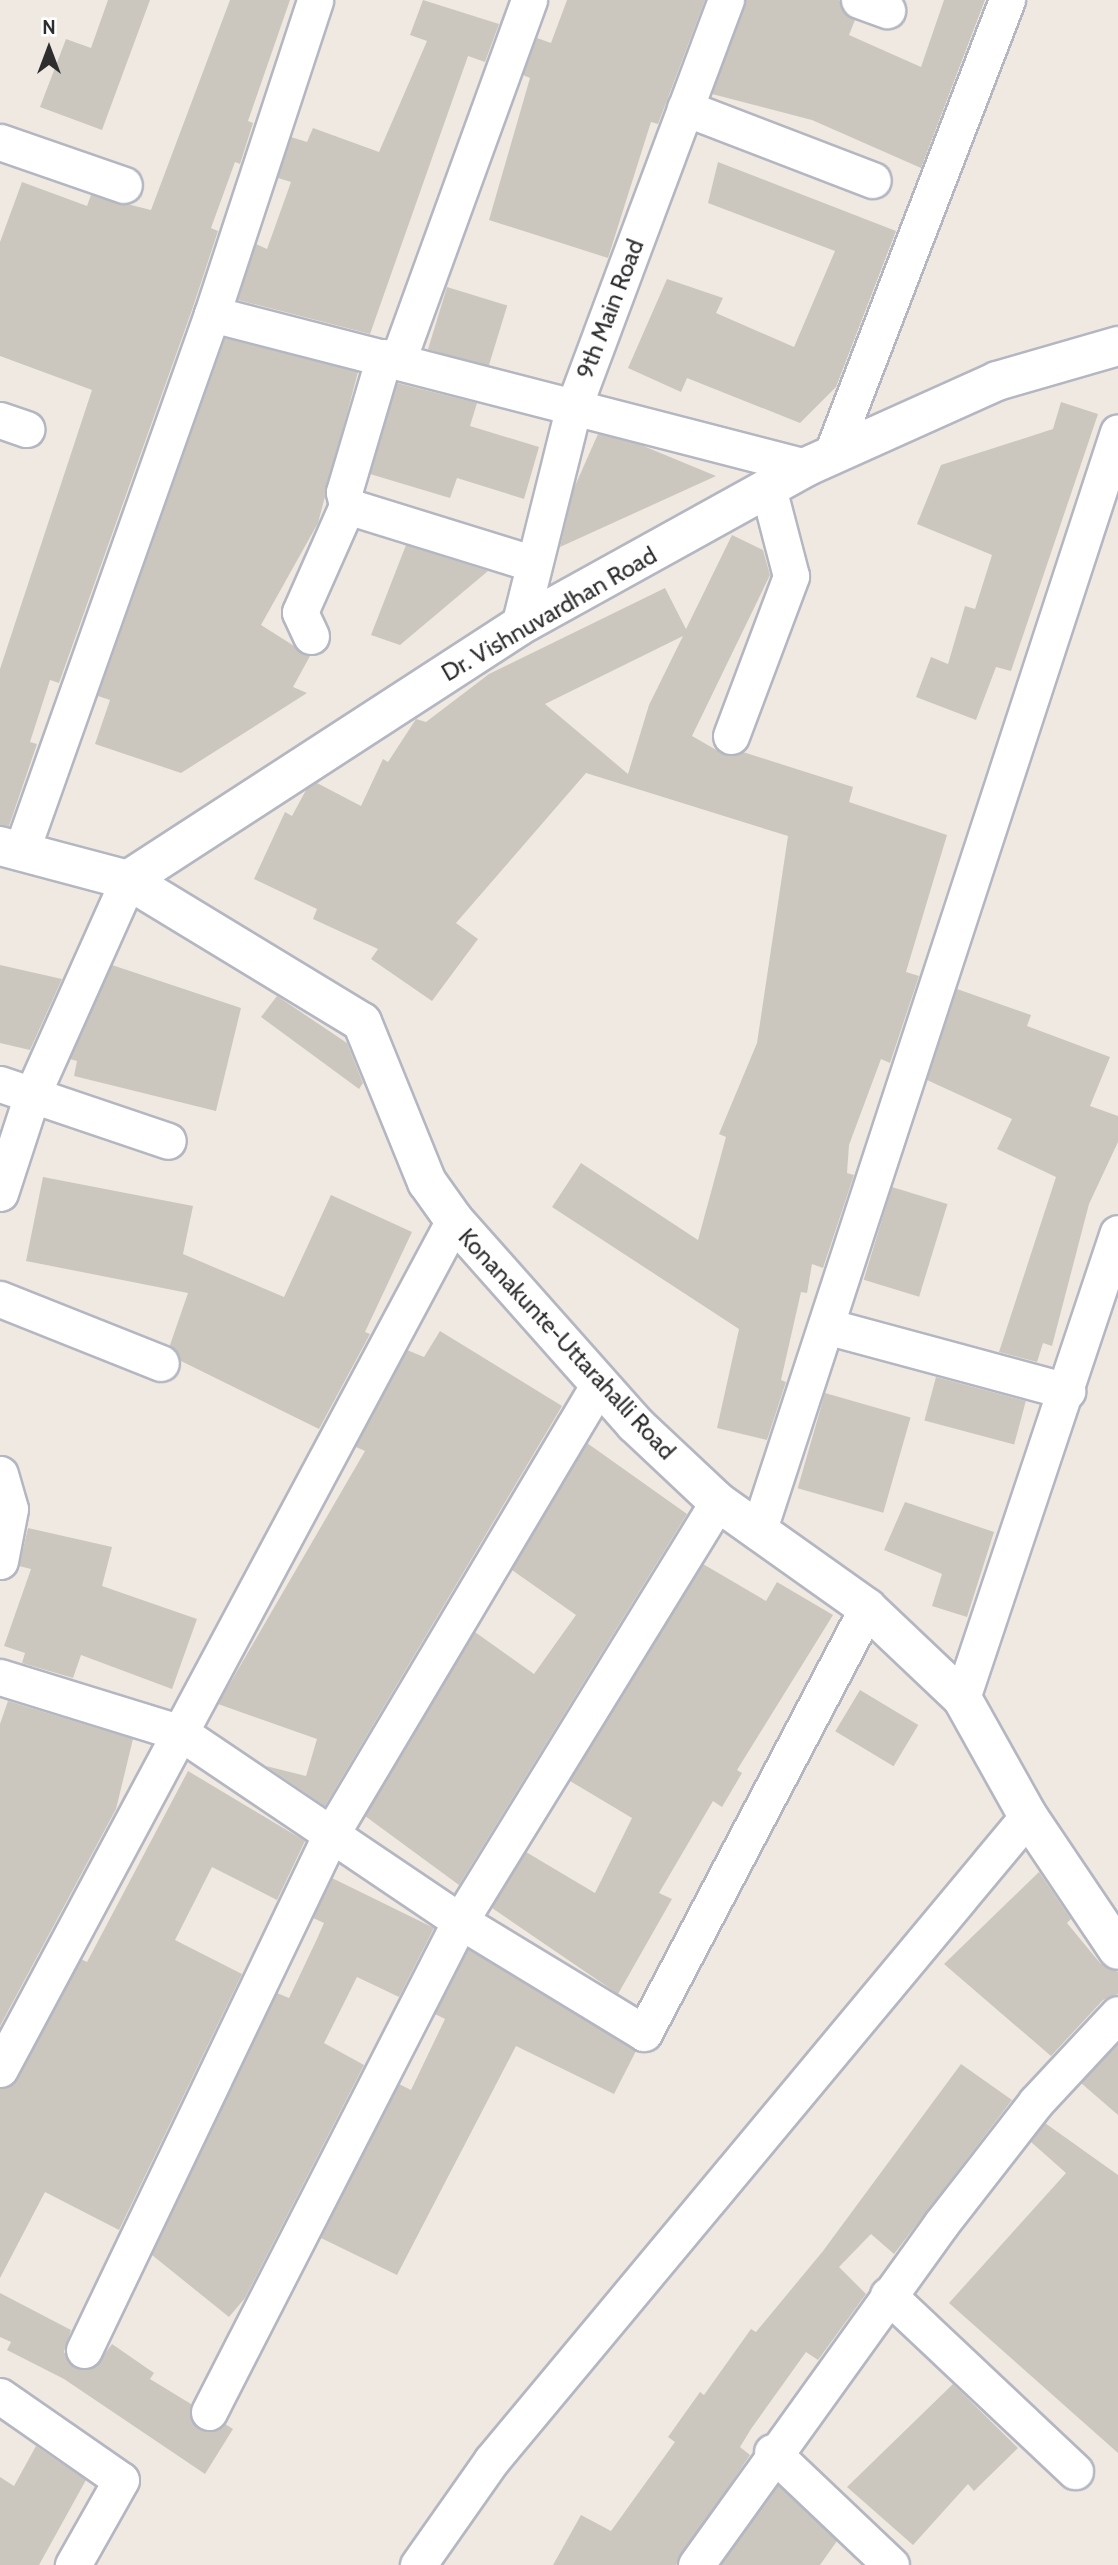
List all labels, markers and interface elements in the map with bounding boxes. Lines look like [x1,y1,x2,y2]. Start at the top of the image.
north arrow [14,14,84,84]
text: N [42,16,56,39]
street label: 9th Main Road [570,235,650,383]
street label: Dr. Vishnuvardhan Road [436,541,662,687]
street label: Konanakunte-Uttarahalli Road [452,1223,682,1465]

